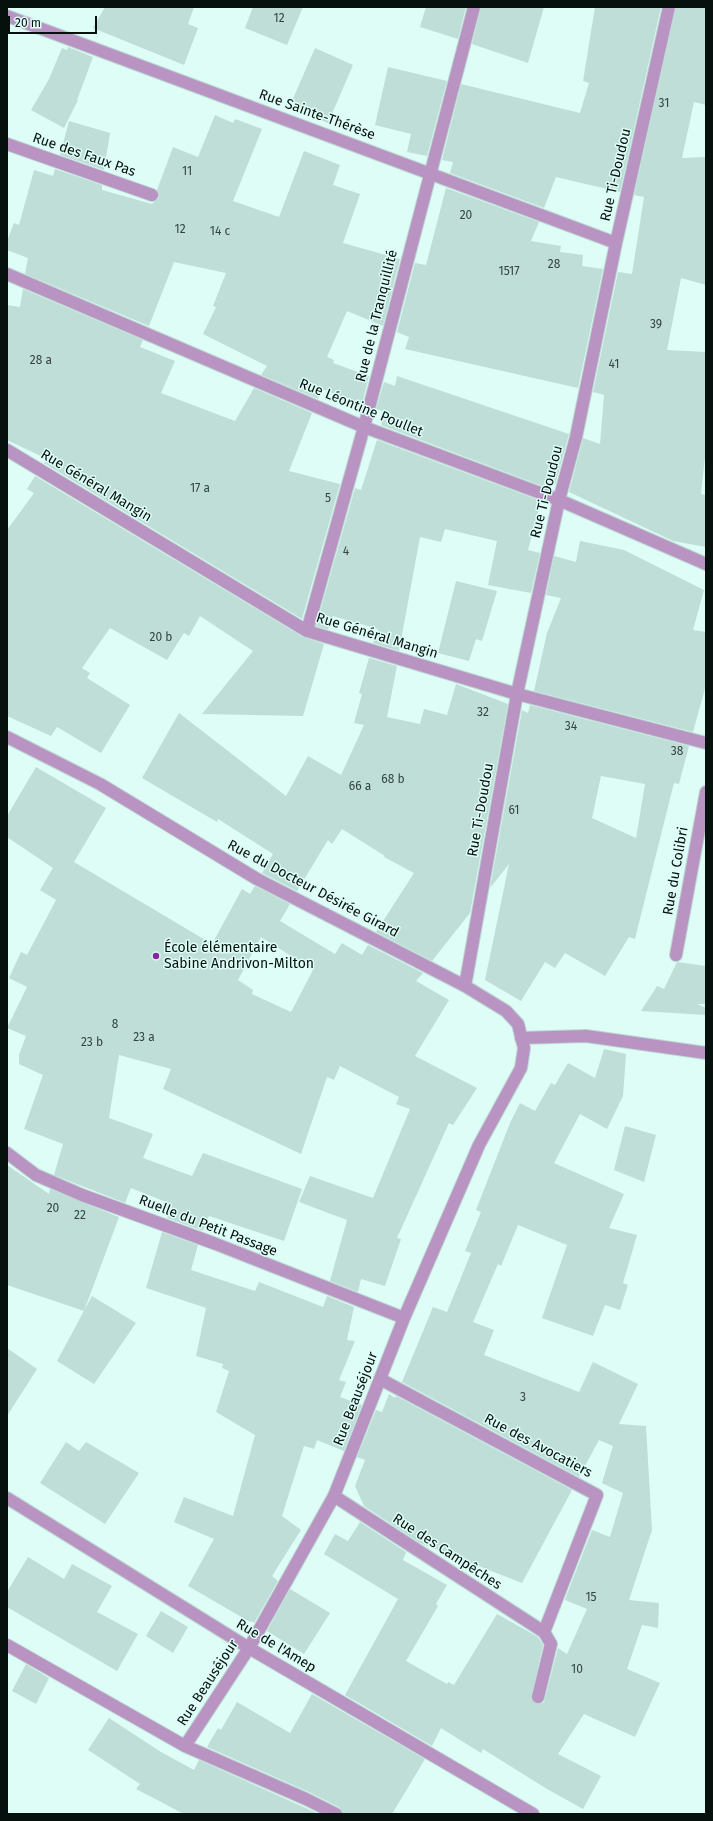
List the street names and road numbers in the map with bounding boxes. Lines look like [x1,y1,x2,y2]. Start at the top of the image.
street label: Rue Sainte-Thérèse [257,86,377,144]
street label: Rue Ti-Doudou [597,127,635,223]
street label: Rue des Faux Pas [30,129,138,181]
street label: Rue de la Tranquillité [352,248,402,384]
street label: Rue Léontine Poullet [297,375,425,441]
street label: Rue Ti-Doudou [527,444,567,540]
street label: Rue Général Mangin [37,446,155,526]
street label: Rue Général Mangin [314,609,440,663]
street label: Rue Ti-Doudou [464,762,498,858]
street label: Rue du Colibri [660,825,692,917]
street label: Rue du Docteur Désirée Girard [224,837,402,941]
street label: Ruelle du Petit Passage [136,1192,280,1260]
street label: Rue Beauséjour [330,1350,382,1448]
street label: Rue des Avocatiers [481,1410,595,1482]
street label: Rue des Campêches [389,1510,505,1594]
street label: Rue de l'Amep [233,1616,319,1676]
street label: Rue Beauséjour [174,1637,242,1729]

